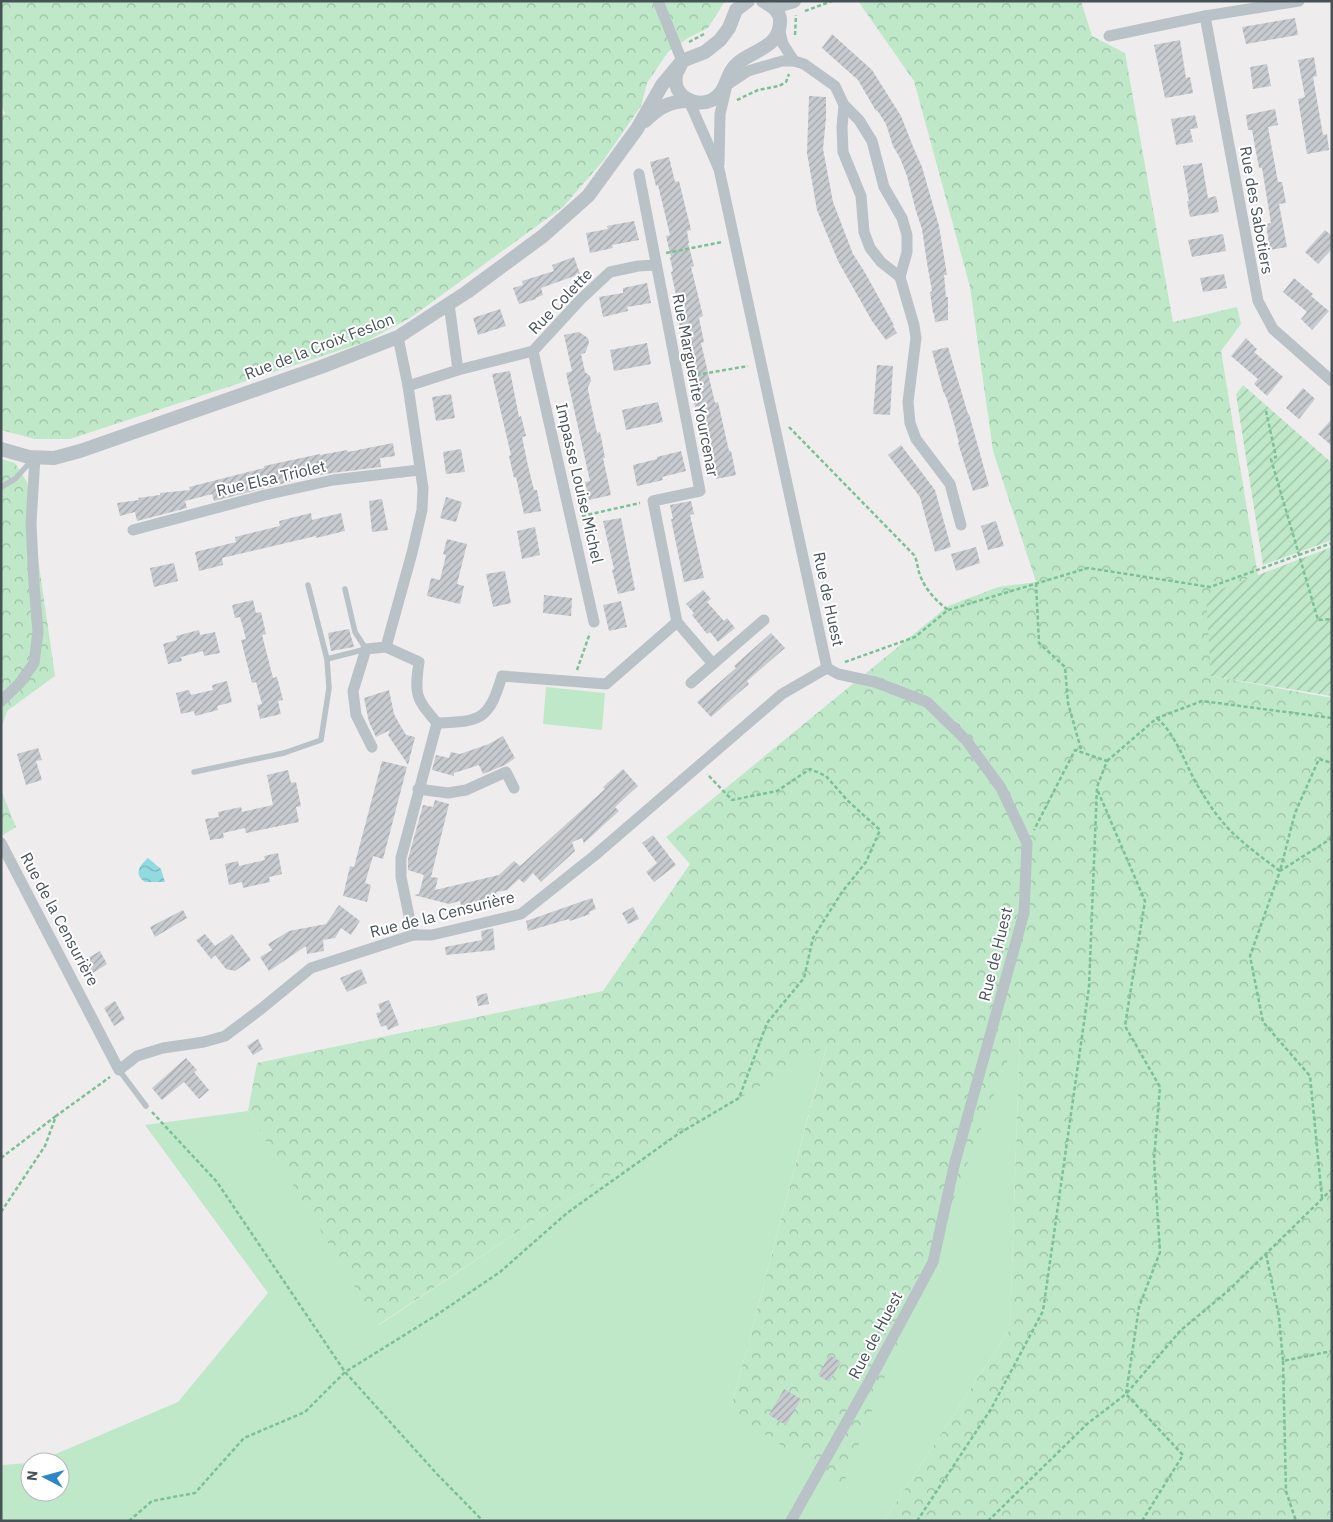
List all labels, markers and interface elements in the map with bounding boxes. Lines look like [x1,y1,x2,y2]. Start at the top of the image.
street label: Rue des Sabotiers [1236,144,1278,276]
street label: Rue Colette [524,264,596,338]
street label: Rue Marguerite Yourcenar [668,292,724,478]
street label: Rue de la Croix Feslon [241,308,397,384]
street label: Impasse Louise Michel [552,401,608,565]
street label: Rue Elsa Triolet [214,456,328,500]
street label: Rue de Huest [809,550,849,648]
street label: Rue de la Censurière [16,849,104,989]
street label: Rue de la Censurière [368,886,517,942]
street label: Rue de Huest [974,905,1016,1003]
street label: Rue de Huest [844,1288,906,1382]
north arrow [20,1452,70,1502]
text: N [23,1470,42,1482]

